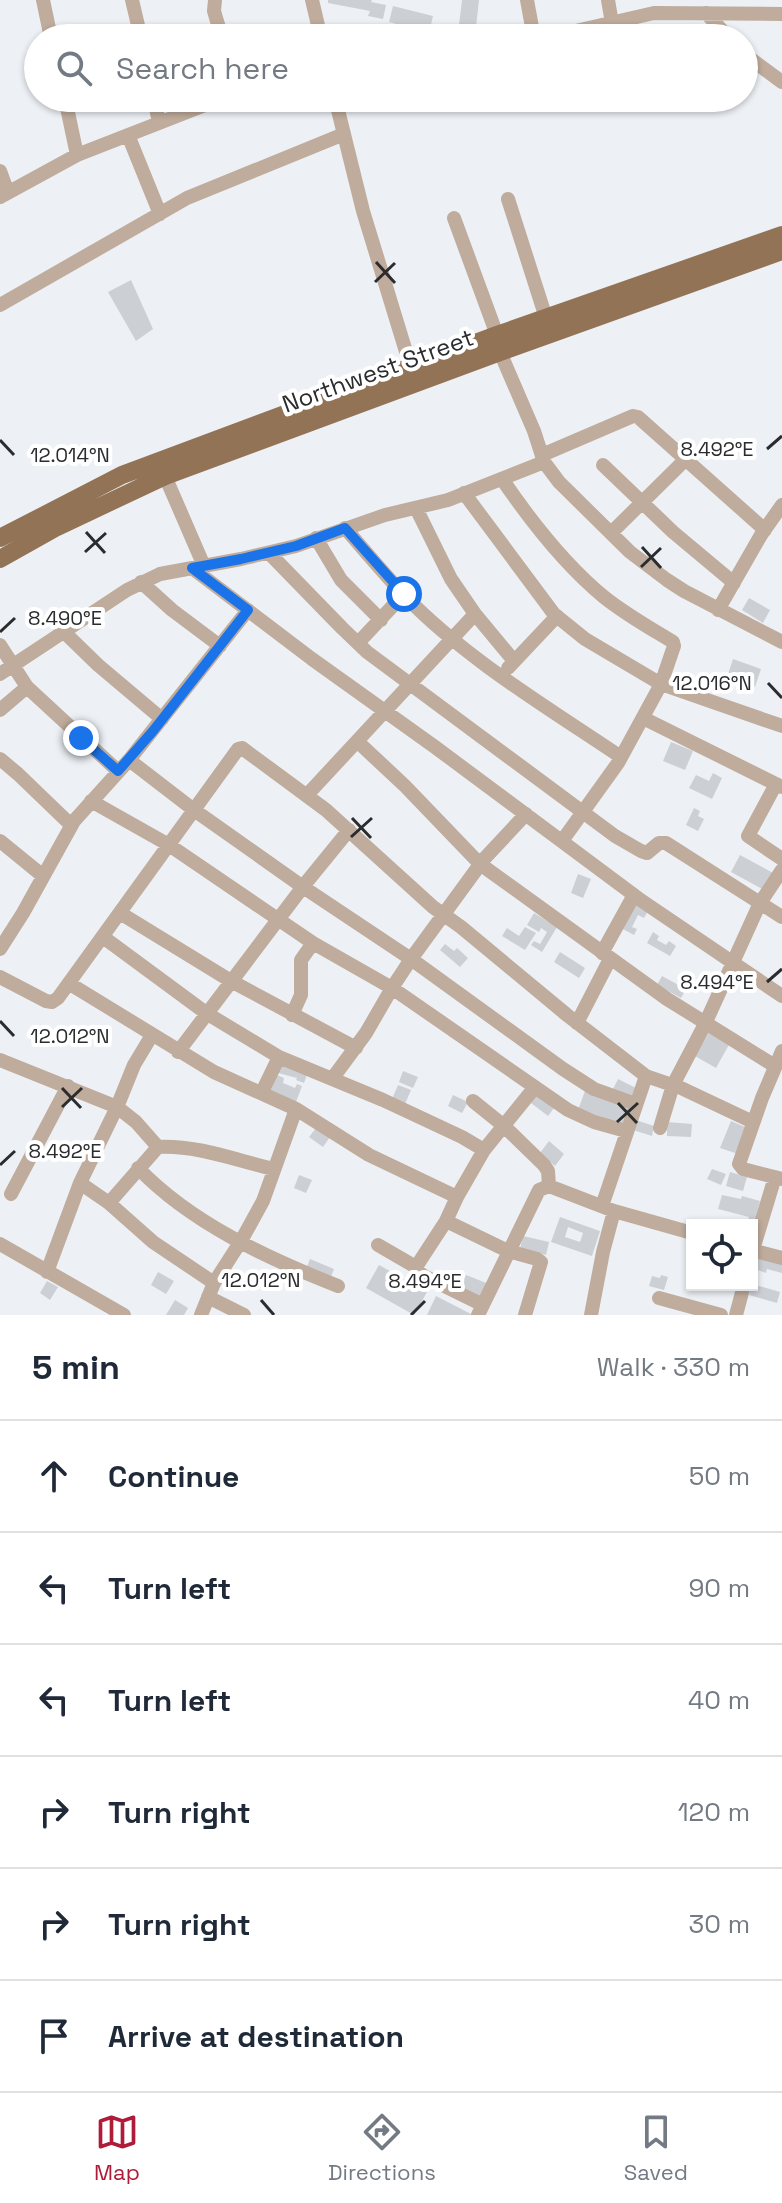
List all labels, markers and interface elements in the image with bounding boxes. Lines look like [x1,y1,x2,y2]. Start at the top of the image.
search box [24,24,758,112]
icon: search [52,46,96,90]
text: Search here [116,49,289,88]
street label: Northwest Street [278,321,478,420]
text: 8.492°E [680,436,754,462]
text: 12.014°N [30,442,110,468]
route start [386,576,422,612]
text: 8.490°E [28,605,102,631]
text: 12.016°N [672,670,752,696]
route end [63,720,99,756]
text: 8.494°E [680,969,754,995]
text: 12.012°N [30,1023,110,1049]
text: 8.492°E [28,1138,102,1164]
map controls [686,1219,758,1291]
button: locate [686,1219,758,1291]
text: 12.012°N [221,1267,301,1293]
text: 8.494°E [388,1268,462,1294]
text: 5 min [32,1346,120,1389]
text: Walk · 330 m [597,1350,750,1384]
icon: ahead [32,1454,76,1498]
text: Continue [108,1457,239,1496]
text: 50 m [689,1459,750,1493]
icon: left [32,1566,76,1610]
text: Turn left [108,1569,231,1608]
text: 90 m [688,1571,750,1605]
icon: left [32,1678,76,1722]
text: Turn left [108,1681,231,1720]
text: 40 m [688,1683,750,1717]
icon: right [32,1790,76,1834]
text: Turn right [108,1793,251,1832]
text: 120 m [678,1795,750,1829]
icon: right [32,1902,76,1946]
text: Turn right [108,1905,251,1944]
text: 30 m [689,1907,750,1941]
icon: arrive [32,2014,76,2058]
text: Arrive at destination [108,2017,404,2056]
tab: Map [94,2110,140,2186]
tab: Directions [328,2110,436,2186]
tab: Saved [624,2110,688,2186]

